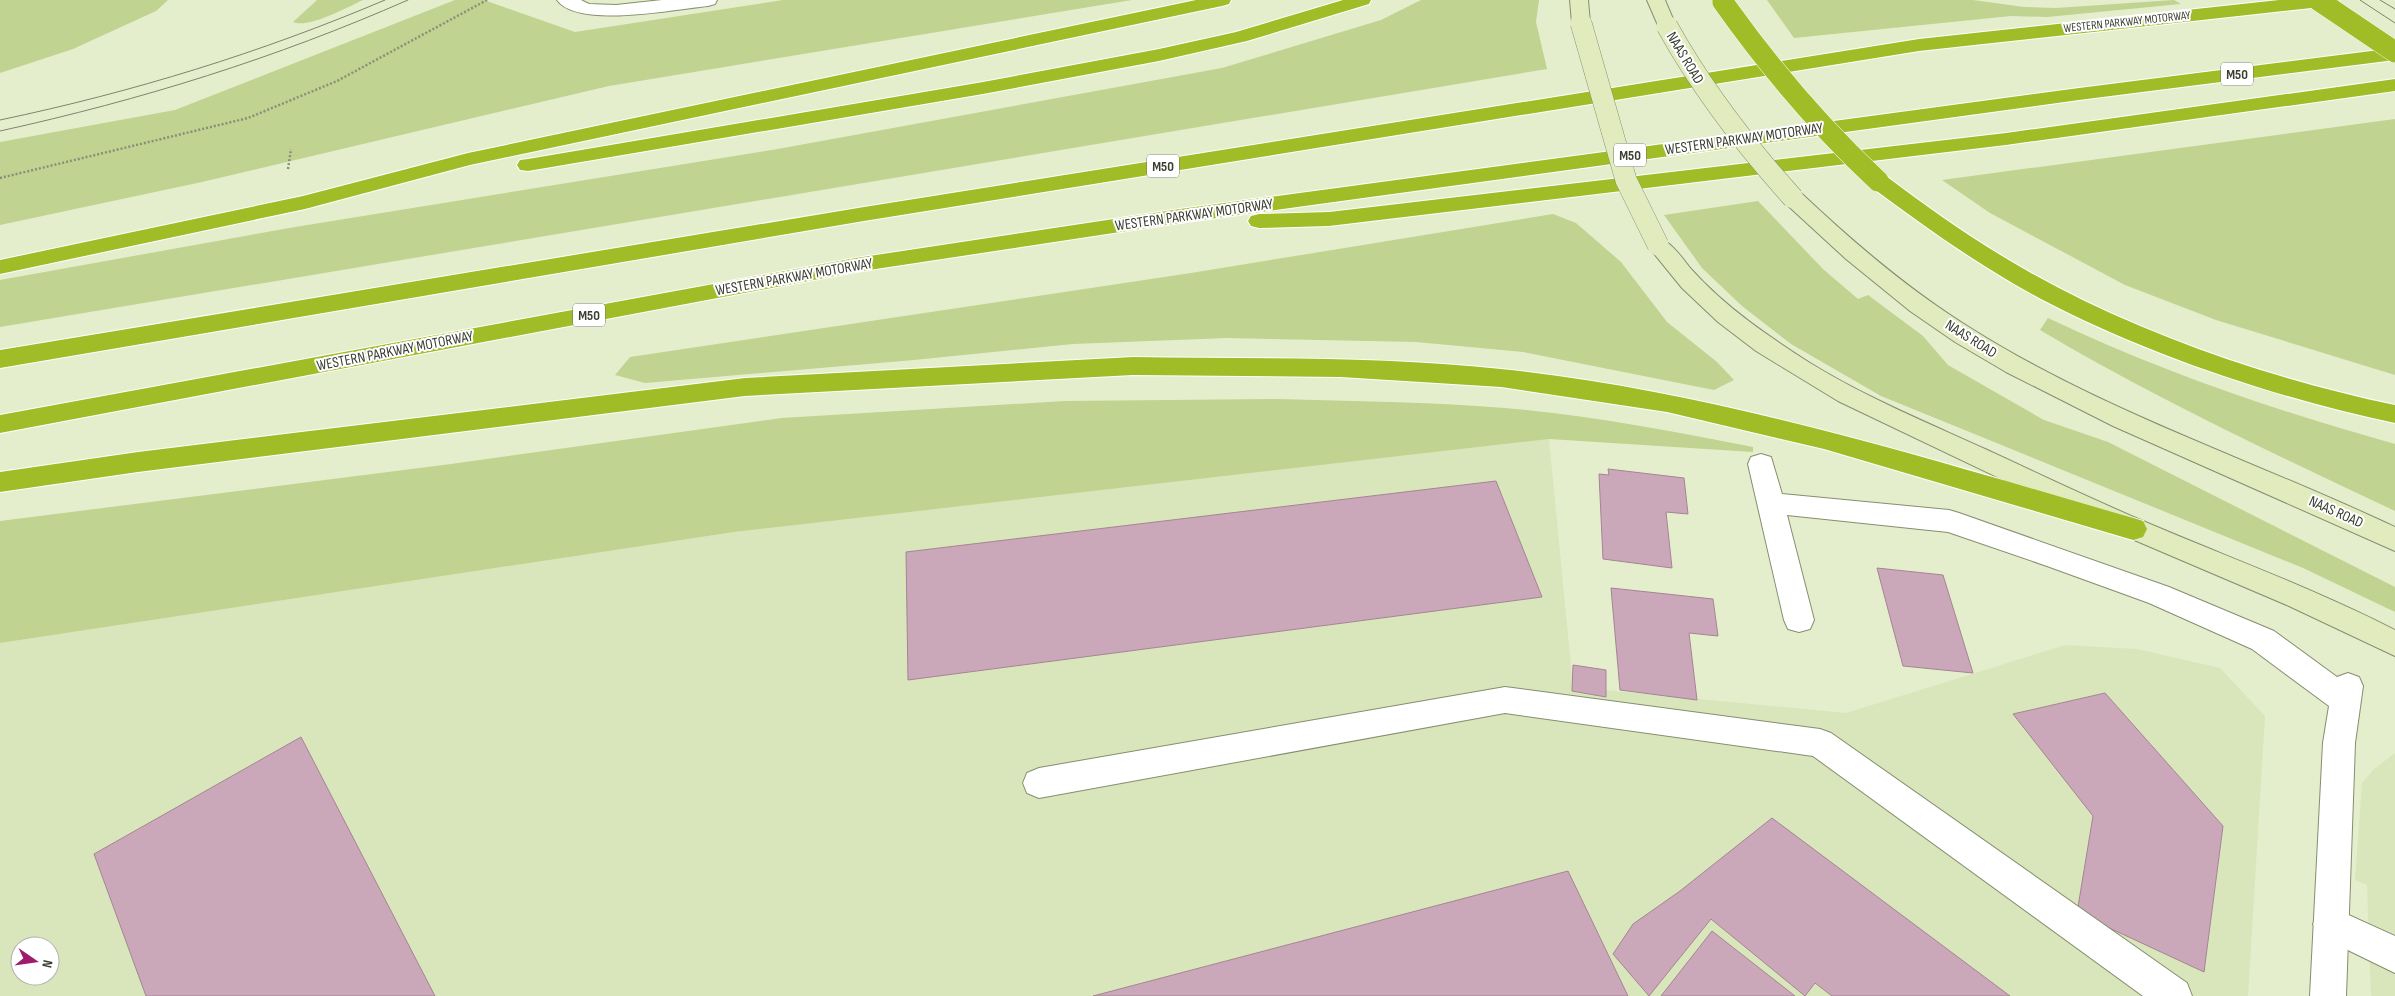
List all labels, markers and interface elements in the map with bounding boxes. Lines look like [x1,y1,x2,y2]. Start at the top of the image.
street label: WESTERN PARKWAY MOTORWAY [2063,8,2191,36]
street label: NAAS ROAD [1662,28,1708,88]
road number: M50 [2221,62,2253,86]
street label: WESTERN PARKWAY MOTORWAY [1664,118,1825,159]
road number: M50 [1614,144,1646,166]
road number: M50 [1147,154,1179,178]
street label: WESTERN PARKWAY MOTORWAY [1114,194,1275,235]
street label: WESTERN PARKWAY MOTORWAY [714,254,875,300]
road number: M50 [573,304,605,326]
street label: NAAS ROAD [1942,316,2000,362]
street label: WESTERN PARKWAY MOTORWAY [315,326,476,376]
street label: NAAS ROAD [2306,492,2366,532]
north arrow [10,936,60,986]
text: N [38,958,56,969]

